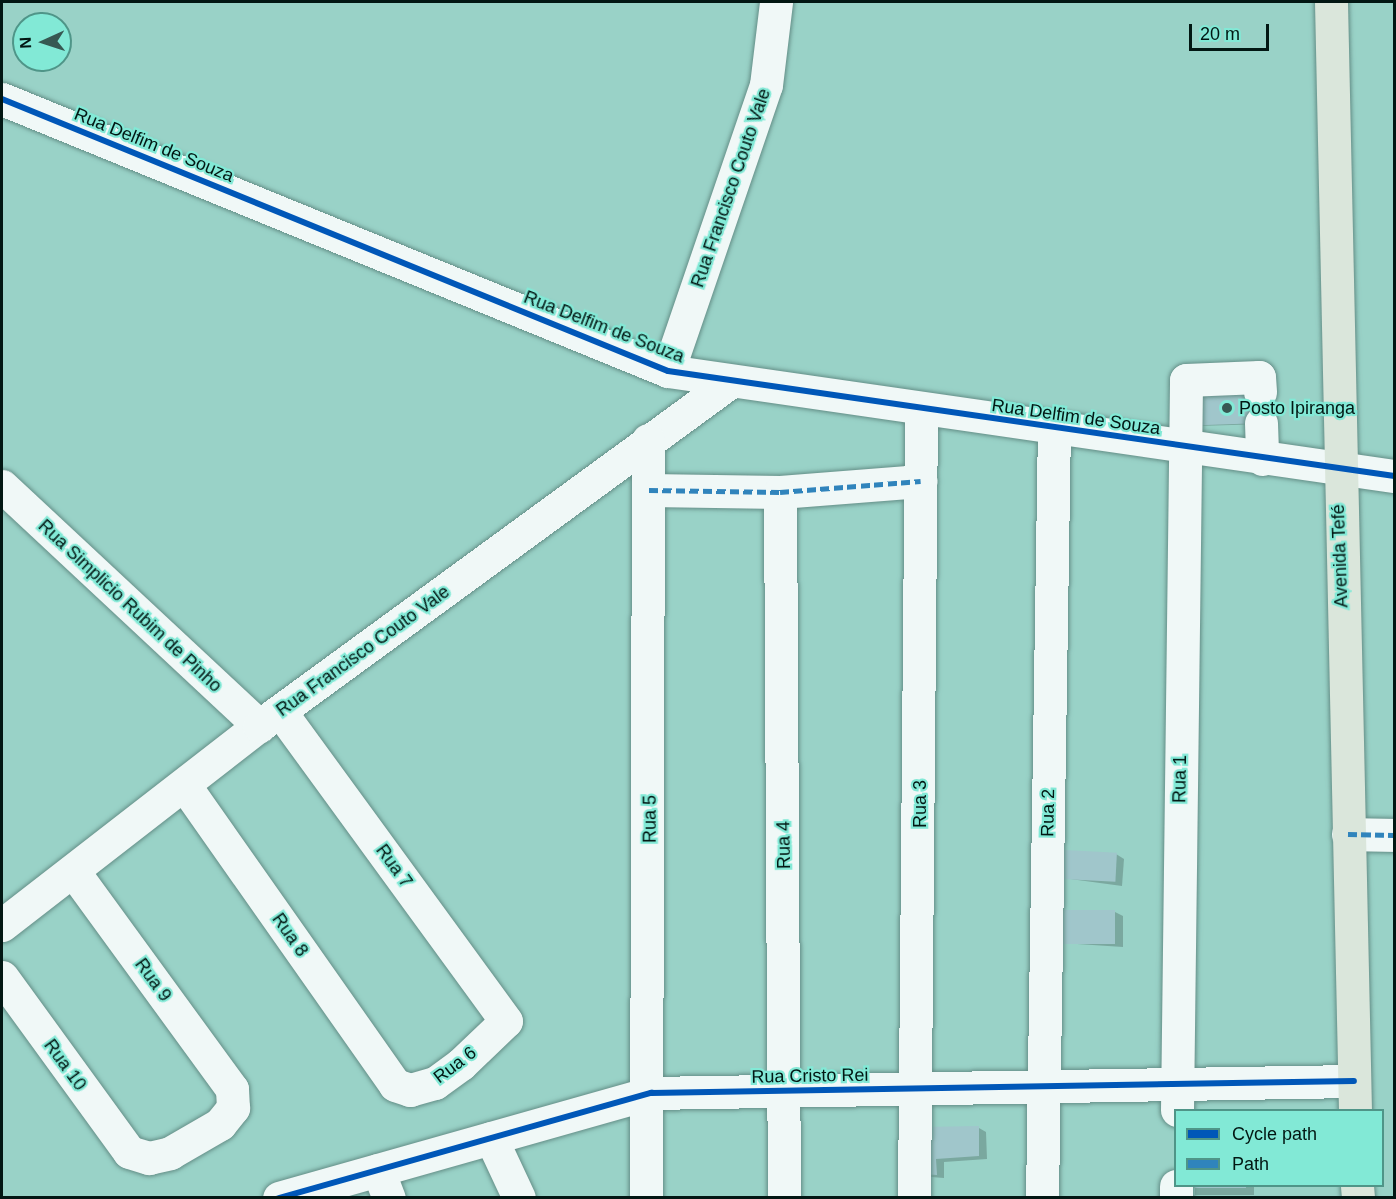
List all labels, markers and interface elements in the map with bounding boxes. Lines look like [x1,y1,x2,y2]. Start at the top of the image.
north arrow [12,12,72,72]
scale bar [1192,12,1272,50]
text: 20 m [1200,24,1240,44]
text: N [17,37,34,49]
street label: Rua Francisco Couto Vale [687,86,775,290]
street label: Rua Delfim de Souza [71,103,237,187]
street label: Rua Delfim de Souza [521,286,687,368]
street label: Rua Delfim de Souza [990,394,1162,440]
place label: Posto Ipiranga [1239,397,1355,419]
marker: Posto Ipiranga [1220,401,1234,415]
street label: Avenida Tefé [1327,504,1353,608]
street label: Rua Simplicio Rubim de Pinho [34,515,226,697]
street label: Rua Francisco Couto Vale [272,581,454,721]
street label: Rua 1 [1169,755,1191,803]
street label: Rua 3 [909,780,931,828]
street label: Rua 2 [1037,789,1059,837]
street label: Rua 5 [639,795,661,843]
street label: Rua 4 [773,821,795,869]
street label: Rua 7 [371,840,417,892]
street label: Rua 8 [267,909,313,961]
street label: Rua 9 [130,954,176,1006]
street label: Rua 10 [39,1035,91,1095]
street label: Rua 6 [429,1042,481,1088]
street label: Rua Cristo Rei [751,1064,869,1088]
legend [1174,1109,1384,1187]
text: Cycle path [1232,1124,1317,1144]
text: Path [1232,1154,1269,1174]

